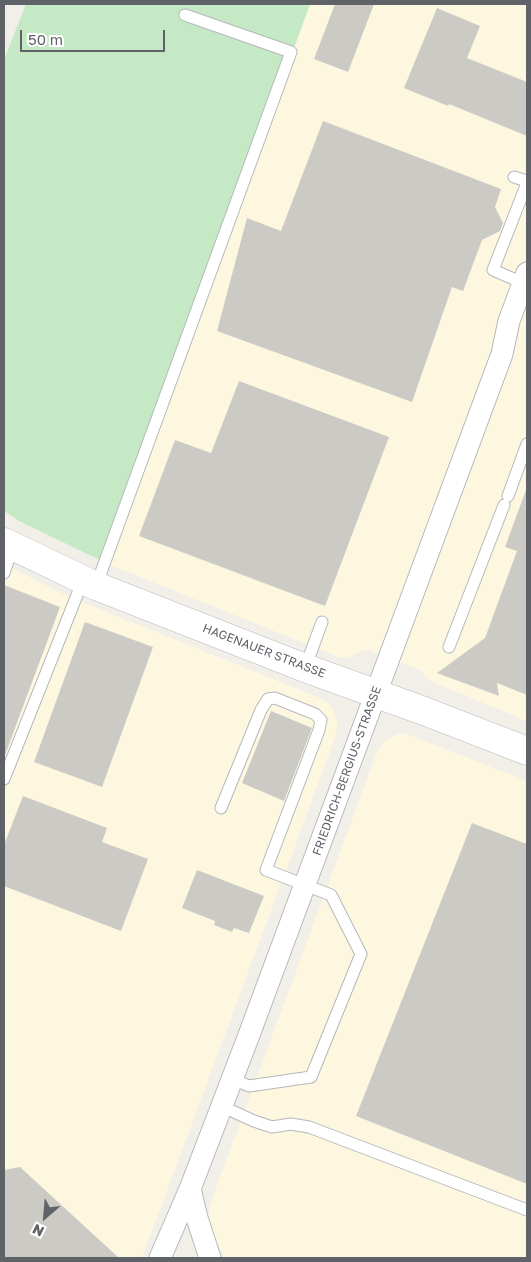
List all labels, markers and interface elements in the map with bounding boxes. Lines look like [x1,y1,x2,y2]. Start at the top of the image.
scale bar [22,20,168,52]
text: 50 m [28,30,63,48]
street label: HAGENAUER STRASSE [201,621,327,681]
street label: FRIEDRICH-BERGIUS-STRASSE [310,684,384,858]
north arrow [20,1192,70,1242]
text: N [29,1221,47,1241]

